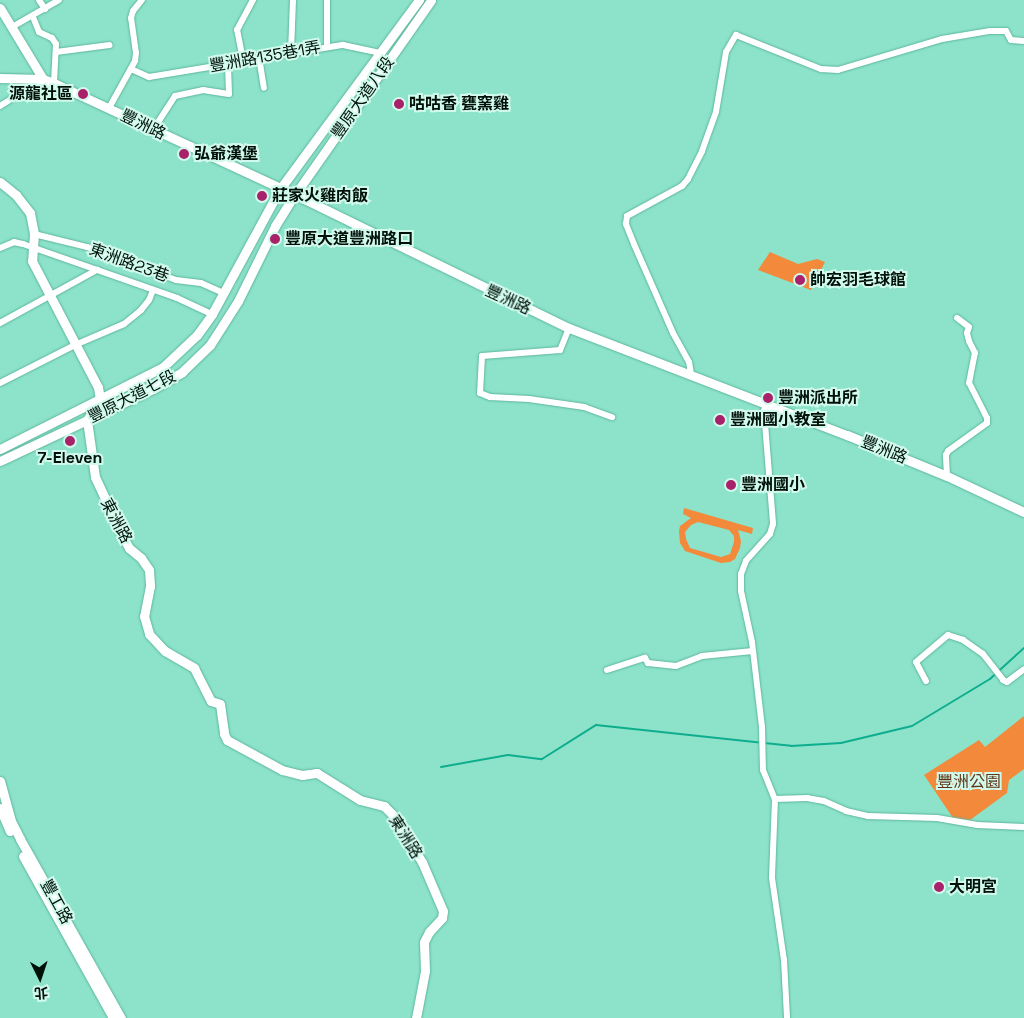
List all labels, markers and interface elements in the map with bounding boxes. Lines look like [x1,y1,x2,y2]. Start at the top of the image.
street label: 豐洲路135巷1弄 [208,38,322,76]
street label: 豐原大道八段 [328,53,398,143]
place label: 源龍社區 [9,84,73,104]
marker: 源龍社區 [77,88,89,100]
place label: 咕咕香 甕窯雞 [409,94,509,114]
marker: 咕咕香 甕窯雞 [393,98,405,110]
street label: 豐洲路 [117,106,169,144]
place label: 弘爺漢堡 [194,144,258,164]
marker: 弘爺漢堡 [178,148,190,160]
place label: 莊家火雞肉飯 [272,186,368,206]
marker: 莊家火雞肉飯 [256,190,268,202]
place label: 豐原大道豐洲路口 [285,229,413,249]
marker: 豐原大道豐洲路口 [269,233,281,245]
street label: 東洲路23巷 [87,240,171,286]
place label: 帥宏羽毛球館 [810,270,906,290]
marker: 帥宏羽毛球館 [794,274,806,286]
street label: 豐洲路 [482,281,534,319]
street label: 豐原大道七段 [85,367,179,427]
place label: 豐洲派出所 [778,388,858,408]
marker: 豐洲派出所 [762,392,774,404]
place label: 豐洲國小教室 [730,410,826,430]
marker: 豐洲國小教室 [714,414,726,426]
street label: 豐洲路 [858,432,910,468]
marker: 7-Eleven [64,435,76,447]
place label: 7-Eleven [38,448,102,468]
place label: 豐洲國小 [741,475,805,495]
marker: 豐洲國小 [725,479,737,491]
street label: 東洲路 [96,495,136,547]
park label: 豐洲公園 [937,772,1001,792]
street label: 東洲路 [384,812,426,862]
street label: 豐工路 [36,876,76,928]
place label: 大明宮 [949,877,997,897]
marker: 大明宮 [933,881,945,893]
north arrow [15,953,65,1003]
text: 北 [33,983,49,1002]

